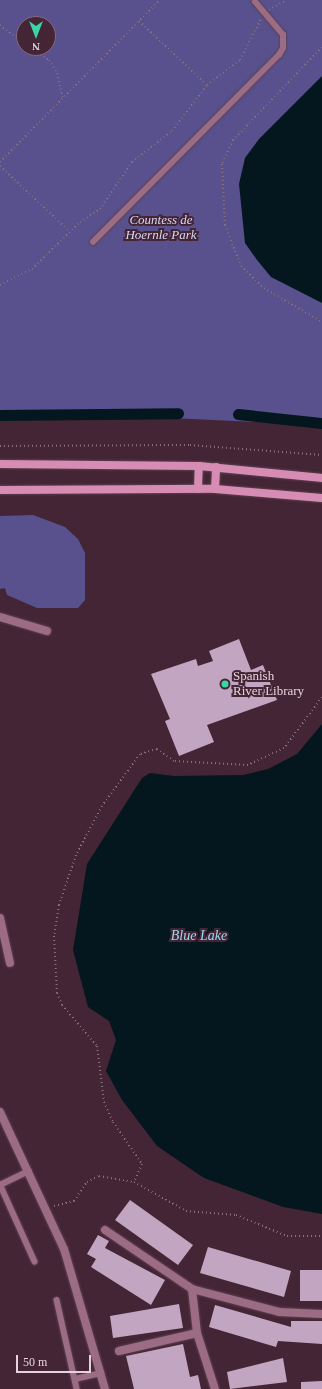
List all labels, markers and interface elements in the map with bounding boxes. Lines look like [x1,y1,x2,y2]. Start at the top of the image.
north arrow [16,16,56,56]
text: N [32,41,40,53]
park label: Countess de Hoernle Park [125,213,197,244]
place label: Spanish River Library [233,669,304,700]
marker: Spanish River Library [220,679,230,689]
water label: Blue Lake [171,928,227,944]
scale bar [18,1347,93,1373]
text: 50 m [23,1355,47,1369]

